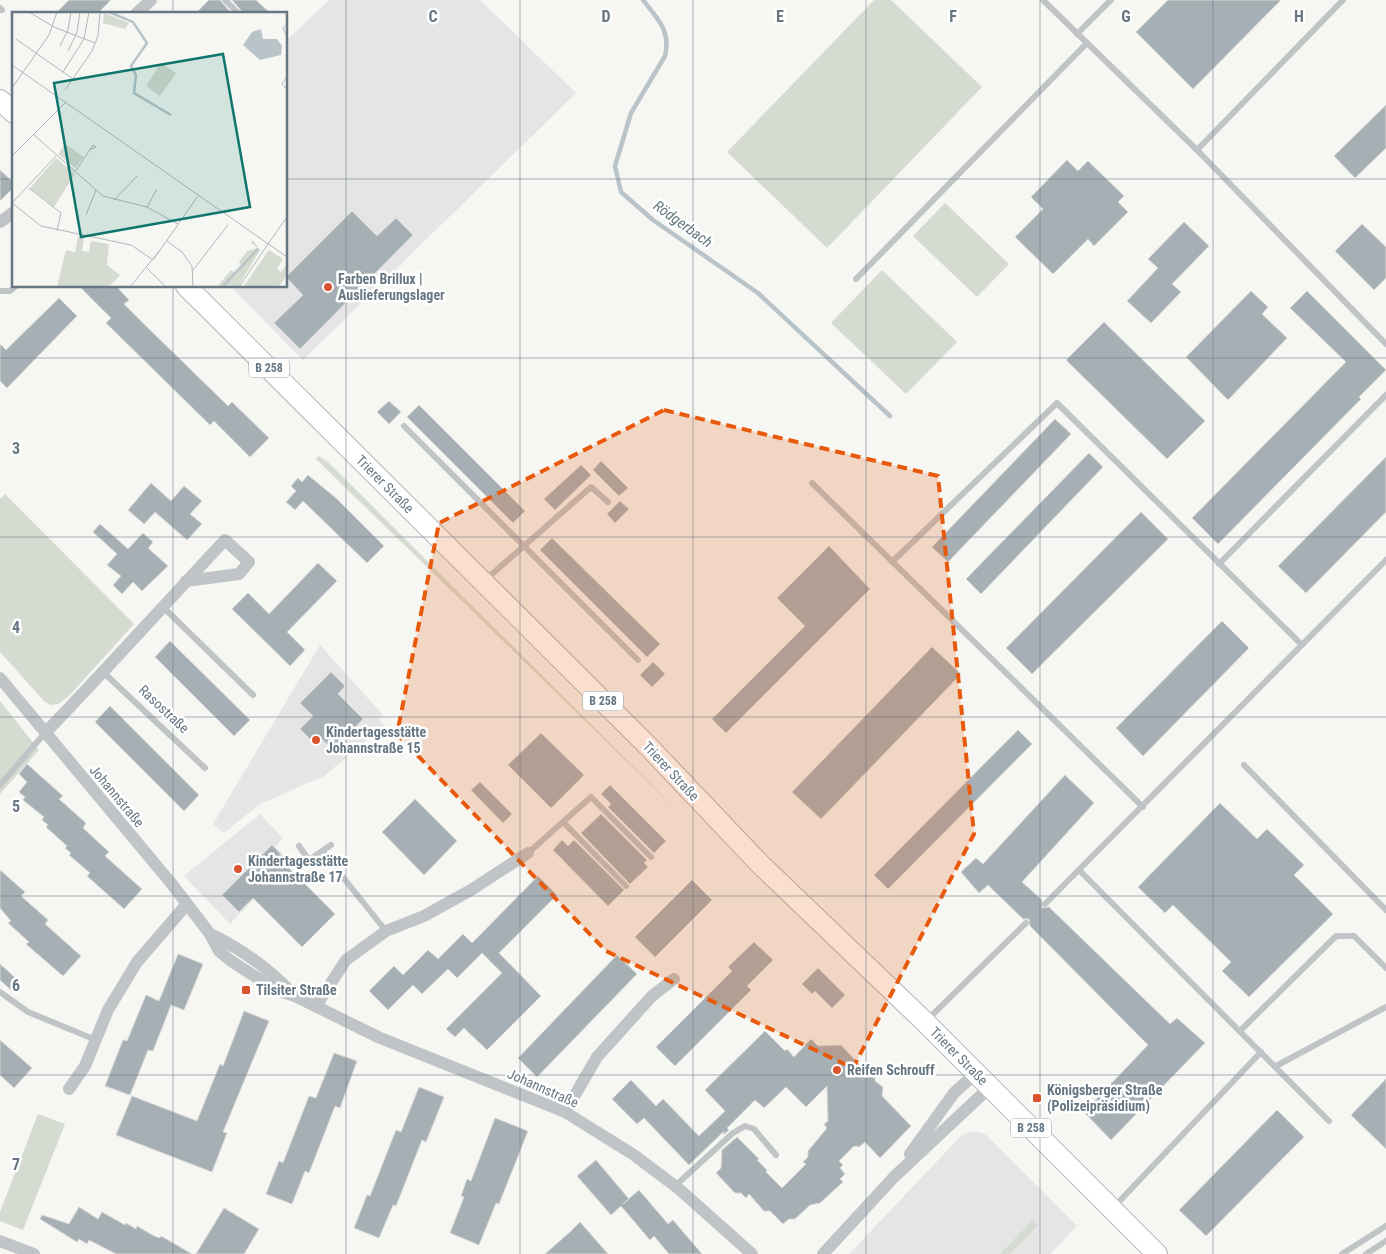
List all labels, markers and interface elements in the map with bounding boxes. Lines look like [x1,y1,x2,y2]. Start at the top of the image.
text: C [428,7,438,26]
text: D [601,7,611,26]
text: E [776,7,784,26]
text: F [949,7,957,26]
text: G [1121,7,1131,26]
text: H [1294,7,1304,26]
inset map [12,12,288,288]
water label: Rödgerbach [650,197,716,251]
place label: Farben Brillux | Auslieferungslager [338,271,445,303]
marker: Farben Brillux | Auslieferungslager [322,281,334,293]
road number: B 258 [249,358,289,378]
text: 3 [12,439,20,458]
street label: Trierer Straße [353,452,417,516]
text: 4 [12,618,20,637]
street label: Rasostraße [136,682,193,737]
road number: B 258 [583,691,623,710]
place label: Kindertagesstätte Johannstraße 15 [326,724,427,756]
marker: Kindertagesstätte Johannstraße 15 [310,734,322,746]
street label: Trierer Straße [640,738,703,804]
street label: Johannstraße [86,762,148,831]
text: 5 [12,797,20,816]
place label: Kindertagesstätte Johannstraße 17 [248,853,349,885]
marker: Kindertagesstätte Johannstraße 17 [232,863,244,875]
text: 6 [12,976,20,995]
place label: Tilsiter Straße [256,982,337,998]
marker: Tilsiter Straße [240,984,252,996]
street label: Trierer Straße [927,1024,991,1088]
place label: Reifen Schrouff [847,1062,935,1078]
marker: Reifen Schrouff [831,1064,843,1076]
street label: Johannstraße [505,1065,581,1111]
place label: Königsberger Straße (Polizeipräsidium) [1047,1082,1163,1115]
marker: Königsberger Straße (Polizeipräsidium) [1031,1092,1043,1104]
road number: B 258 [1011,1118,1051,1138]
text: 7 [12,1155,20,1174]

